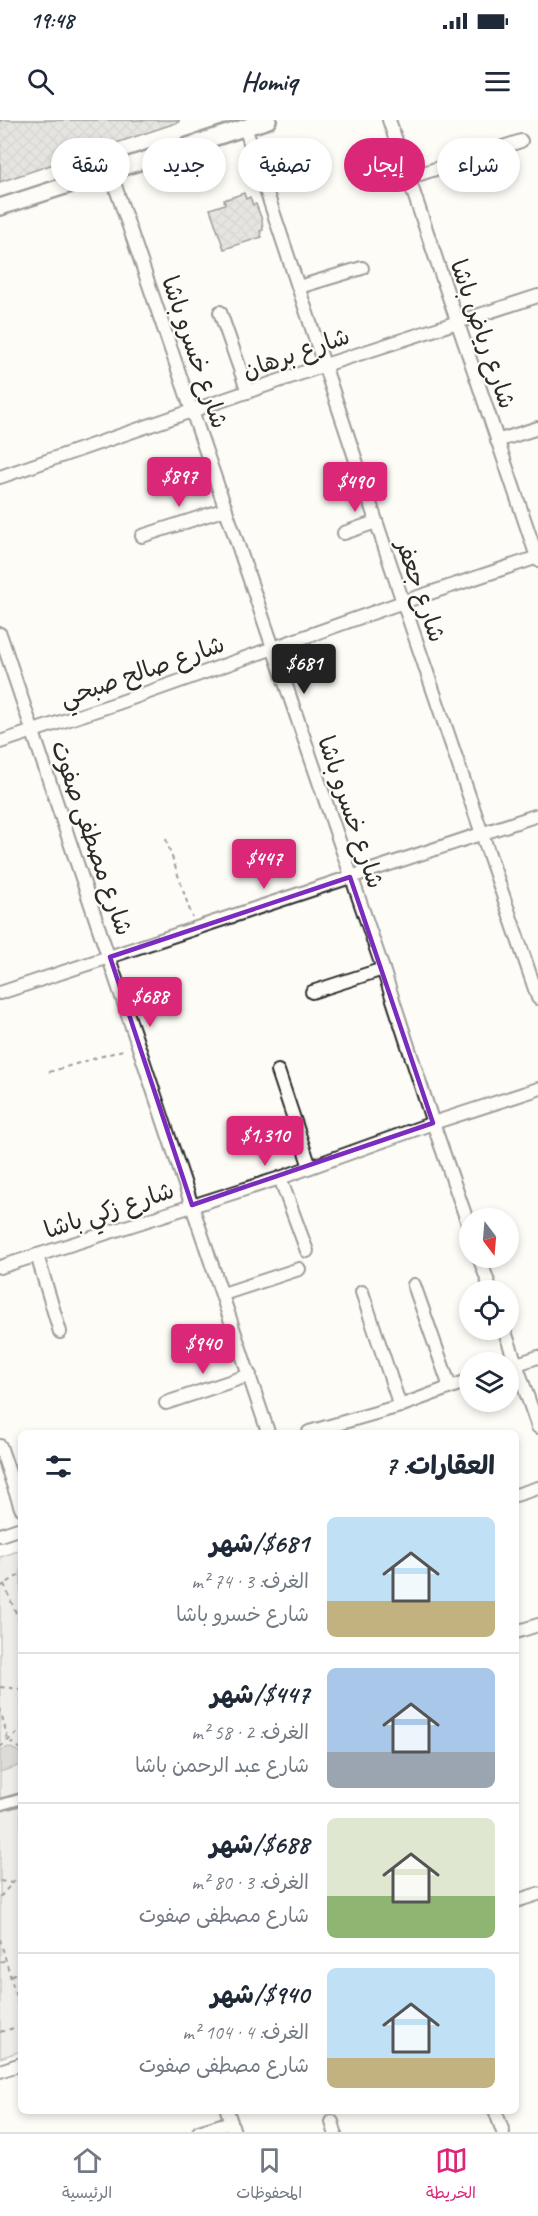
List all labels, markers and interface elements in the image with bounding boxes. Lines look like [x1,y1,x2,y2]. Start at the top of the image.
text: 19:48 [30,7,74,35]
text: Homiq [241,64,297,98]
icon: search [24,65,57,98]
icon: menu [481,65,514,98]
chip: شقة [51,138,130,192]
chip: جديد [142,138,226,192]
chip: تصفية [238,138,332,192]
chip: إيجار [344,138,425,192]
chip: شراء [437,138,520,192]
street label: شارع رياض باشا [442,255,523,413]
street label: شارع خسرو باشا [153,272,235,433]
street label: شارع برهان [238,321,354,387]
pin: $897 [143,457,215,508]
pin: $490 [319,462,391,513]
text: $897 [161,464,197,489]
text: $490 [337,469,373,494]
street label: شارع جعفر [387,534,452,647]
street label: شارع صالح صبحي [56,629,230,719]
pin: $681 [268,644,340,695]
text: $681 [286,651,322,676]
street label: شارع خسرو باشا [309,732,391,893]
street label: شارع مصطفى صفوت [43,737,139,940]
pin: $447 [228,839,300,890]
text: $447 [246,846,282,871]
pin: $688 [114,977,186,1028]
text: $688 [132,984,168,1009]
pin: $1,310 [216,1116,314,1167]
text: $1,310 [241,1123,289,1148]
street label: شارع زكي باشا [40,1175,180,1251]
north arrow [459,1208,519,1268]
map controls [459,1208,519,1412]
button: locate [459,1280,519,1340]
pin: $940 [167,1324,239,1375]
text: $940 [185,1331,221,1356]
button: layers [459,1352,519,1412]
text: العقارات: 7 [385,1449,495,1482]
icon: filters [42,1450,75,1483]
text: $681/شهر [210,1527,309,1560]
icon: home [375,1541,447,1613]
text: الغرف: 3 · 74 m² [191,1569,309,1594]
text: شارع خسرو باشا [176,1602,309,1627]
text: $447/شهر [210,1678,309,1711]
icon: home [375,1692,447,1764]
text: الغرف: 2 · 58 m² [191,1720,309,1745]
text: شارع عبد الرحمن باشا [135,1753,309,1778]
text: $688/شهر [210,1828,309,1861]
icon: home [375,1842,447,1914]
text: الغرف: 3 · 80 m² [191,1870,309,1895]
text: شارع مصطفى صفوت [139,1903,309,1928]
text: $940/شهر [211,1978,309,2011]
icon: home [375,1992,447,2064]
text: الغرف: 4 · 104 m² [182,2020,309,2045]
text: شارع مصطفى صفوت [139,2053,309,2078]
tab: الرئيسية [62,2144,112,2207]
tab: المحفوظات [236,2144,302,2207]
tab: الخريطة [426,2144,476,2207]

